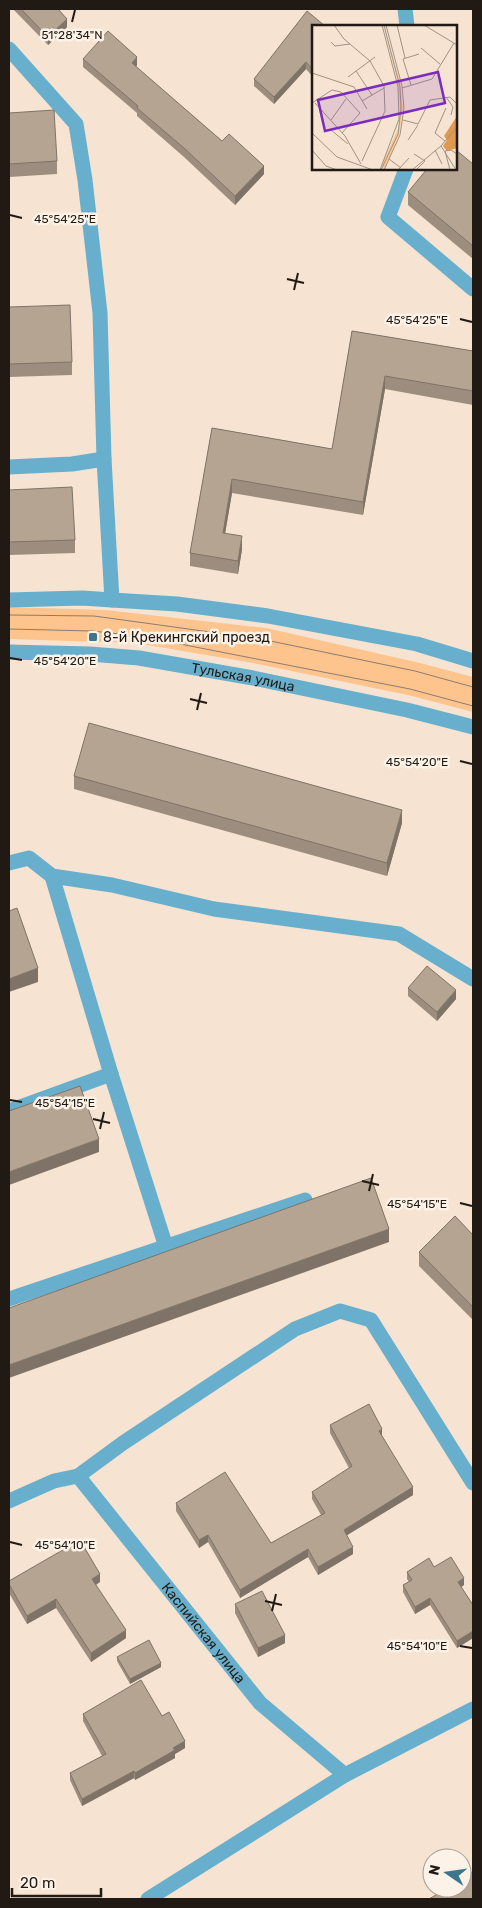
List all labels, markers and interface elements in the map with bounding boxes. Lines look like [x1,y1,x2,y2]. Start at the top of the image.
inset map [312,25,457,170]
text: 51°28'34"N [41,28,103,42]
text: 45°54'25"E [34,212,96,226]
text: 45°54'25"E [386,313,448,327]
place label: 8-й Крекингский проезд [103,629,270,646]
marker: 8-й Крекингский проезд [87,631,99,643]
text: 45°54'20"E [34,654,96,668]
street label: Тульская улица [190,659,296,695]
text: 45°54'20"E [386,755,448,769]
text: 45°54'15"E [35,1096,95,1110]
text: 45°54'15"E [387,1197,447,1211]
text: 45°54'10"E [35,1538,95,1552]
street label: Каспийская улица [158,1579,249,1687]
text: 45°54'10"E [387,1639,447,1653]
north arrow [422,1848,472,1898]
text: N [425,1863,444,1877]
scale bar [12,1866,101,1898]
text: 20 m [20,1874,55,1892]

